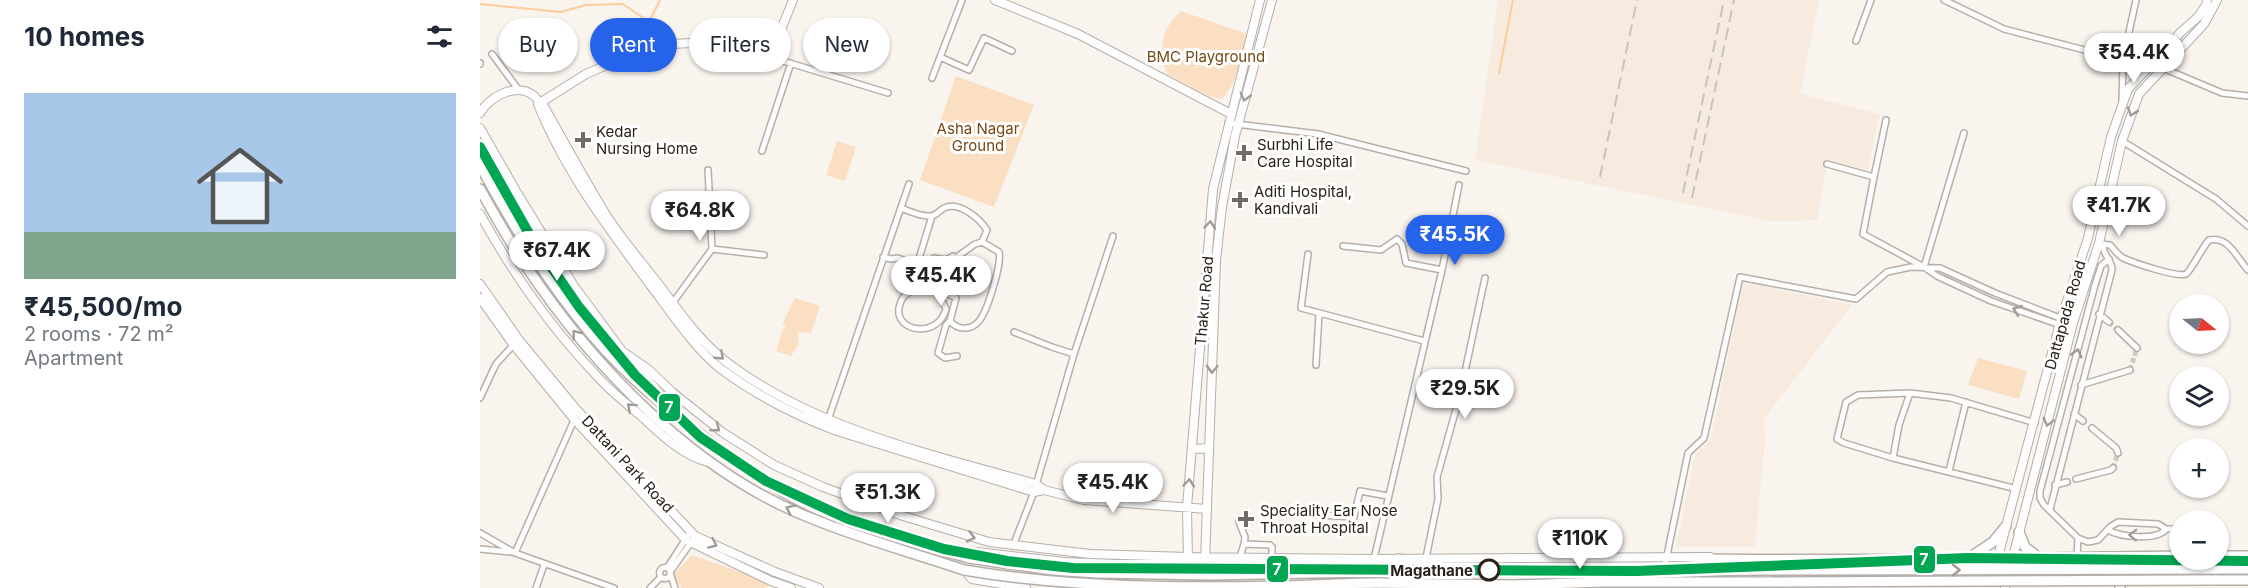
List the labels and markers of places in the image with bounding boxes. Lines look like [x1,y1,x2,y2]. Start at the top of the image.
pin: ₹54.4K [2085,33,2183,84]
place label: Kedar Nursing Home [596,122,698,158]
marker: Kedar Nursing Home [574,131,592,149]
place label: Surbhi Life Care Hospital [1257,135,1353,171]
marker: Surbhi Life Care Hospital [1235,144,1253,162]
place label: Aditi Hospital, Kandivali [1254,182,1352,218]
pin: ₹41.7K [2070,186,2168,237]
pin: ₹64.8K [651,191,749,242]
marker: Aditi Hospital, Kandivali [1231,191,1249,209]
pin: ₹45.5K [1406,215,1504,266]
pin: ₹67.4K [508,231,606,282]
pin: ₹45.4K [892,256,990,307]
pin: ₹29.5K [1416,369,1514,420]
pin: ₹45.4K [1064,463,1162,514]
pin: ₹51.3K [839,473,937,524]
place label: Speciality Ear Nose Throat Hospital [1260,501,1398,537]
marker: Speciality Ear Nose Throat Hospital [1237,510,1255,528]
pin: ₹110K [1538,519,1622,570]
marker: Magathane [1478,559,1500,581]
place label: Magathane [1390,561,1473,580]

